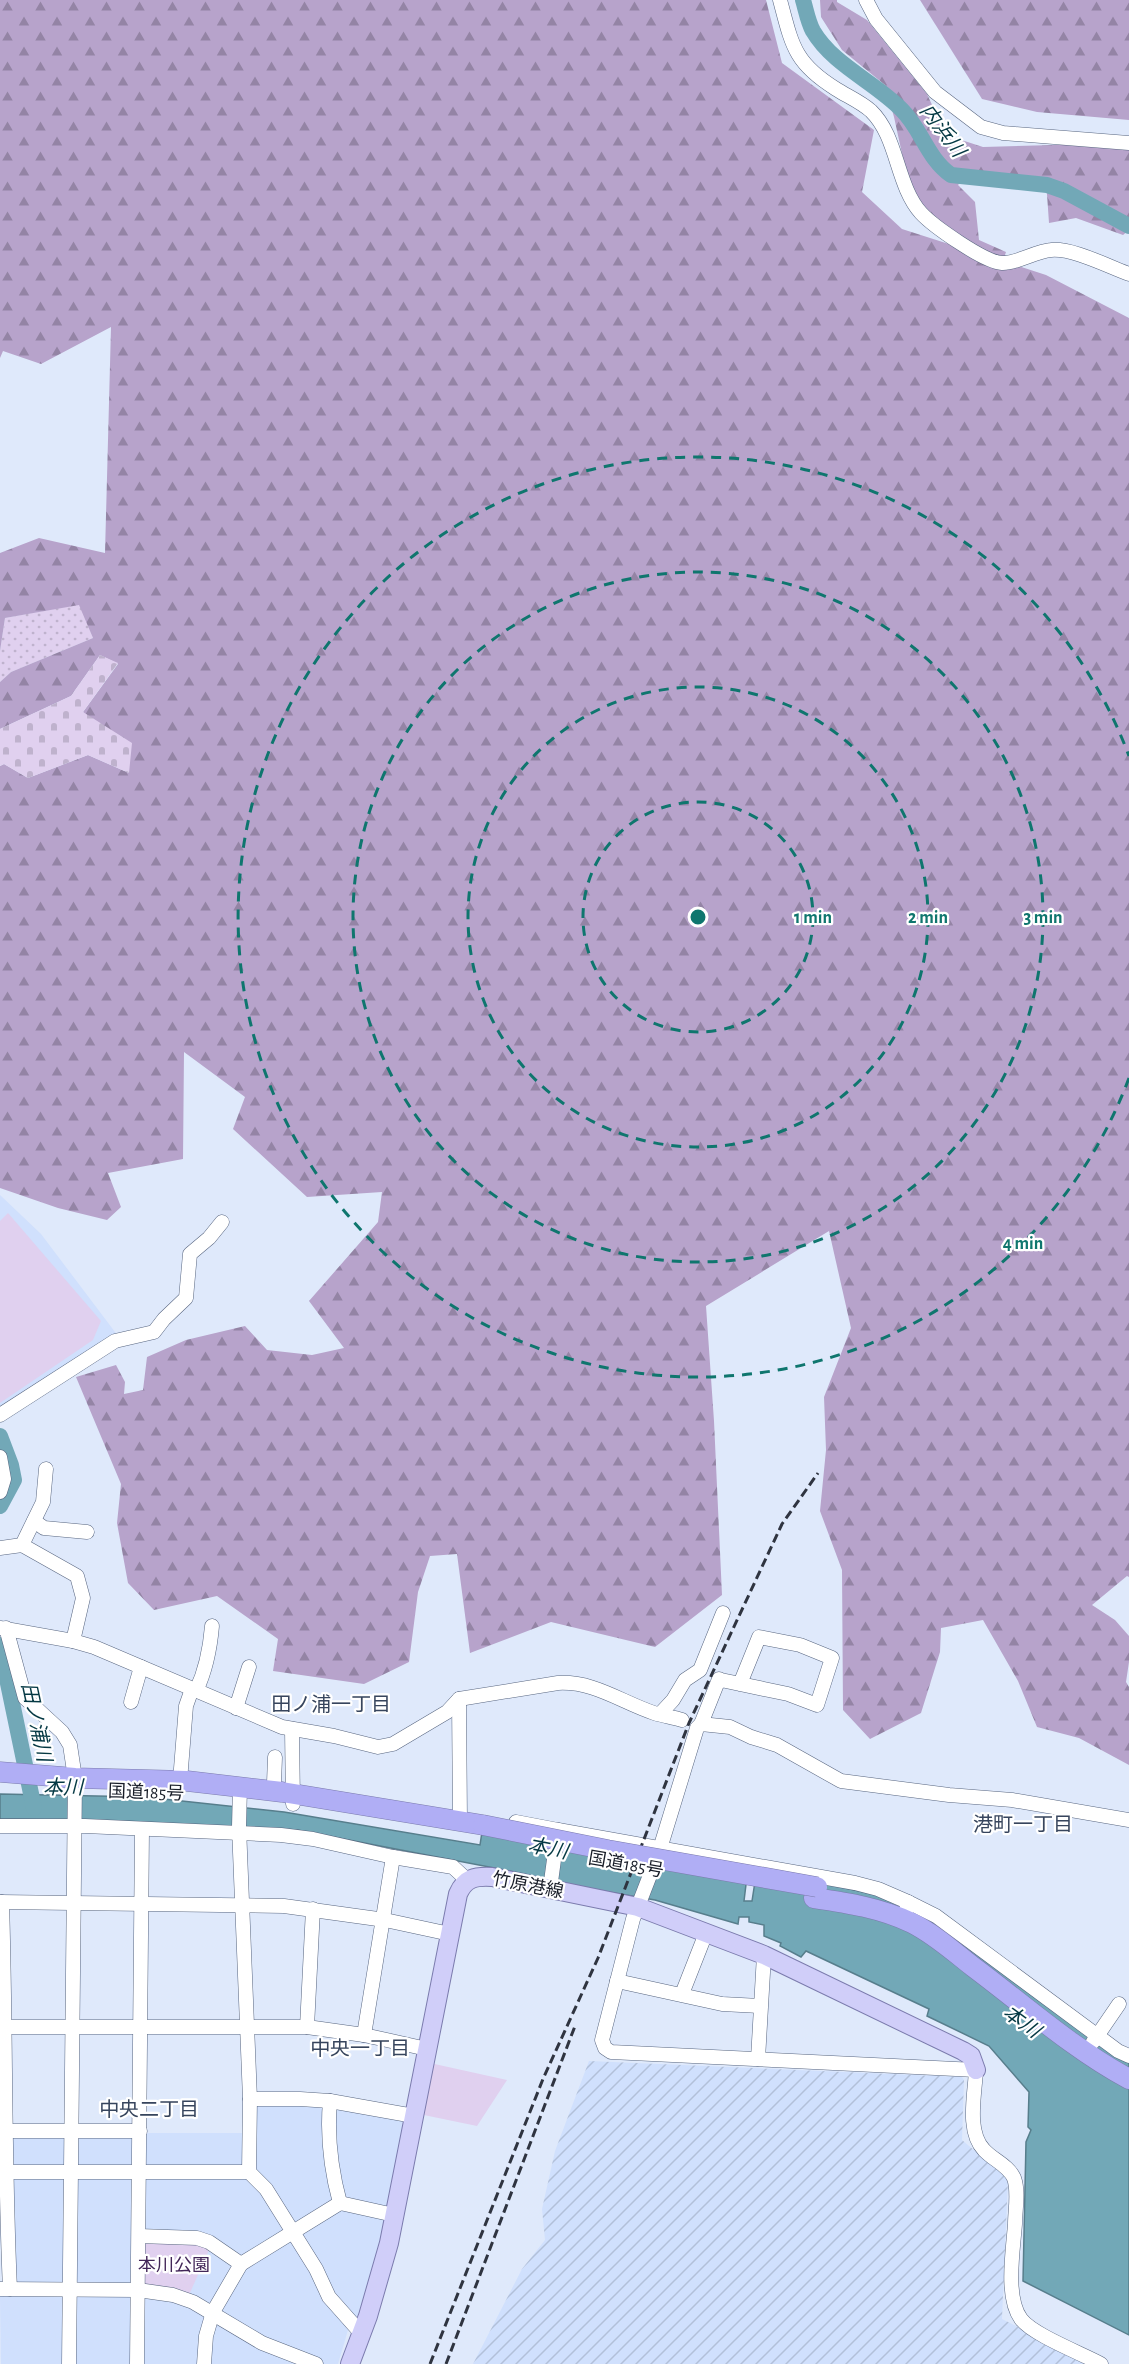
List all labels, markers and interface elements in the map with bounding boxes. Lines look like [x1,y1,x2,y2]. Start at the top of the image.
water label: 内浜川 [916,100,970,162]
centre of rings [688,907,708,927]
text: 1 min [794,909,832,927]
text: 2 min [908,909,948,927]
text: 3 min [1023,909,1063,927]
text: 4 min [1003,1235,1043,1253]
water label: 田ノ浦川 [18,1681,56,1765]
district label: 田ノ浦一丁目 [271,1694,391,1715]
water label: 本川 [43,1777,85,1798]
street label: 国道185号 [108,1781,184,1803]
district label: 港町一丁目 [973,1814,1073,1835]
water label: 本川 [526,1834,572,1863]
street label: 国道185号 [587,1848,665,1880]
street label: 竹原港線 [491,1868,565,1902]
water label: 本川 [999,2001,1046,2043]
district label: 中央一丁目 [310,2038,410,2059]
district label: 中央二丁目 [99,2099,199,2120]
park label: 本川公園 [138,2256,210,2275]

